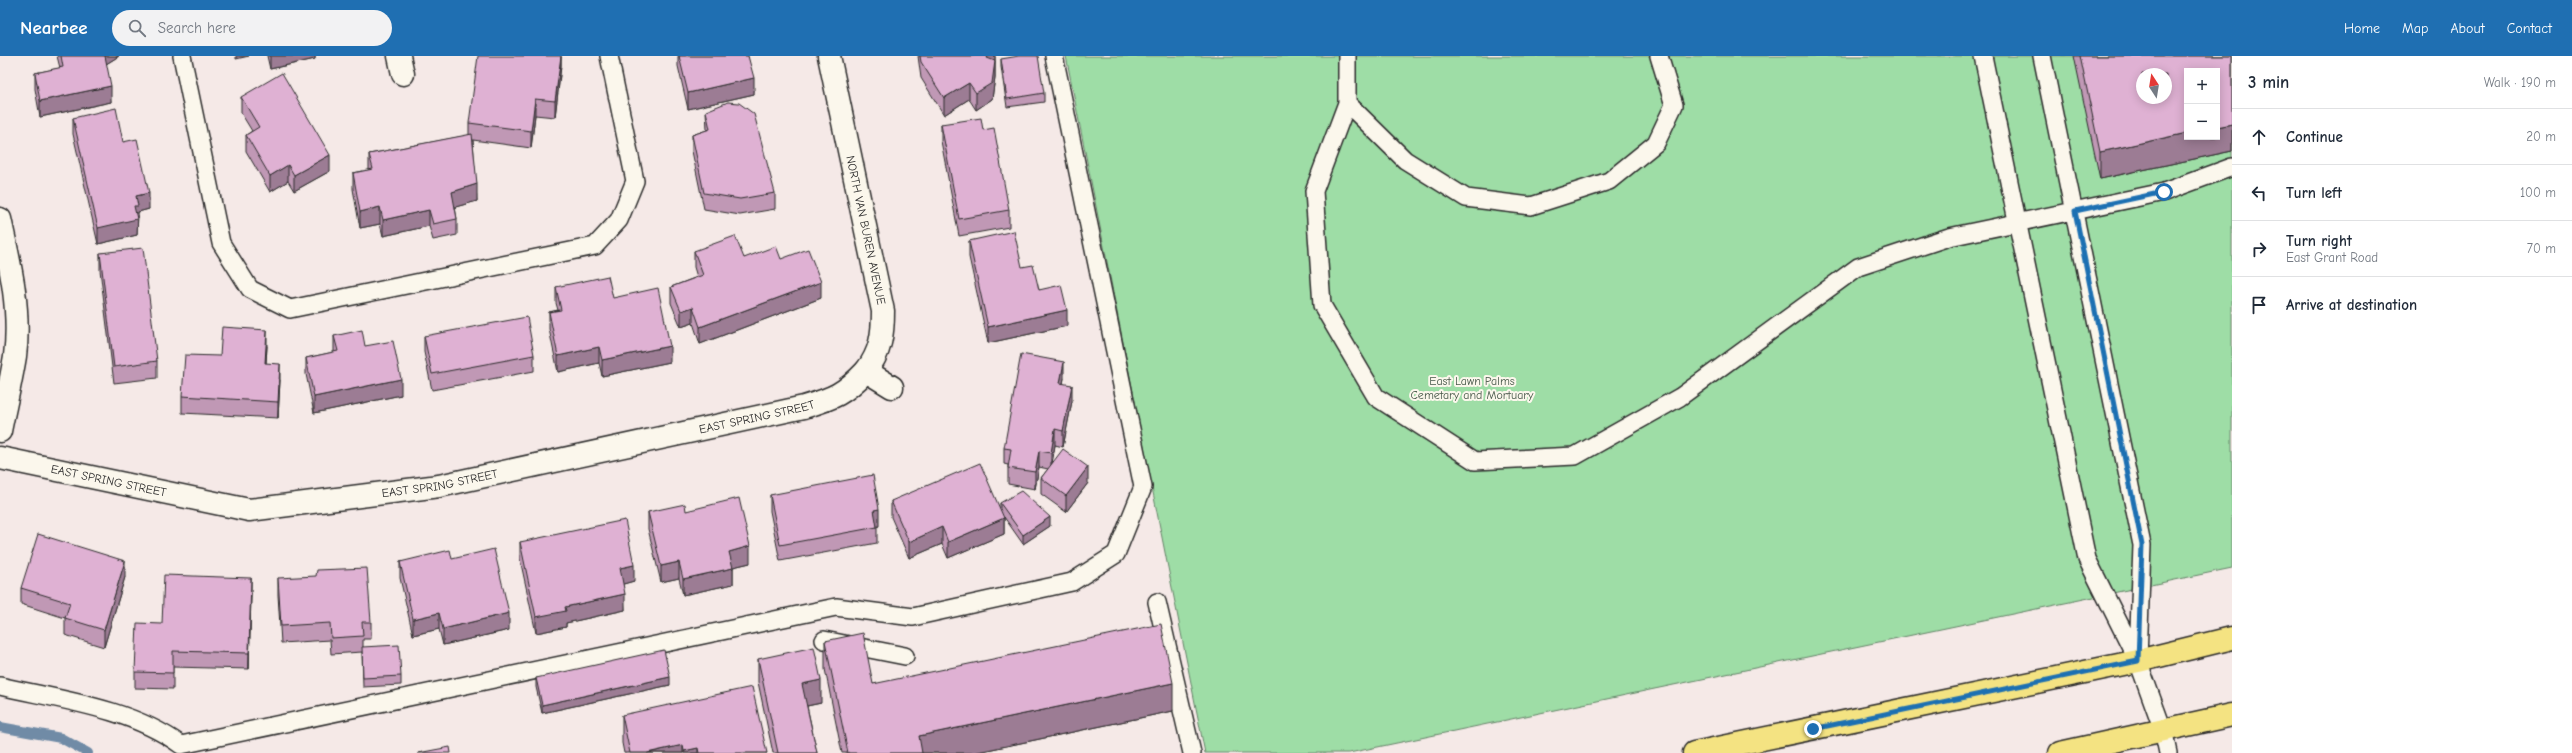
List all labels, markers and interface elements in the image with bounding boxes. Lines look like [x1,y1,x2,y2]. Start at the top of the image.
search box [112,10,392,46]
text: Nearbee [20,17,88,39]
icon: search [126,17,148,39]
text: Search here [158,19,236,37]
text: Home [2344,20,2380,37]
text: Map [2402,20,2428,37]
text: About [2450,20,2485,37]
text: Contact [2507,20,2552,37]
north arrow [2136,68,2172,104]
map controls [2184,68,2220,140]
button: + [2184,68,2220,104]
text: 3 min [2248,73,2289,92]
text: Walk · 190 m [2484,75,2556,90]
button: − [2184,104,2220,140]
icon: ahead [2248,126,2270,148]
text: Continue [2286,128,2343,146]
text: 20 m [2526,129,2556,144]
street label: NORTH VAN BUREN AVENUE [843,154,888,306]
icon: left [2248,182,2270,204]
route start [2155,183,2173,201]
text: Turn left [2286,184,2342,202]
text: 100 m [2520,185,2556,200]
text: Turn right [2286,232,2352,250]
icon: right [2248,238,2270,260]
text: 70 m [2527,241,2556,256]
text: East Grant Road [2286,250,2378,265]
icon: arrive [2248,294,2270,316]
text: Arrive at destination [2286,296,2417,314]
park label: East Lawn Palms Cemetary and Mortuary [1411,374,1534,402]
street label: EAST SPRING STREET [698,397,817,437]
street label: EAST SPRING STREET [50,462,168,500]
street label: EAST SPRING STREET [381,466,500,500]
route end [1804,720,1822,738]

